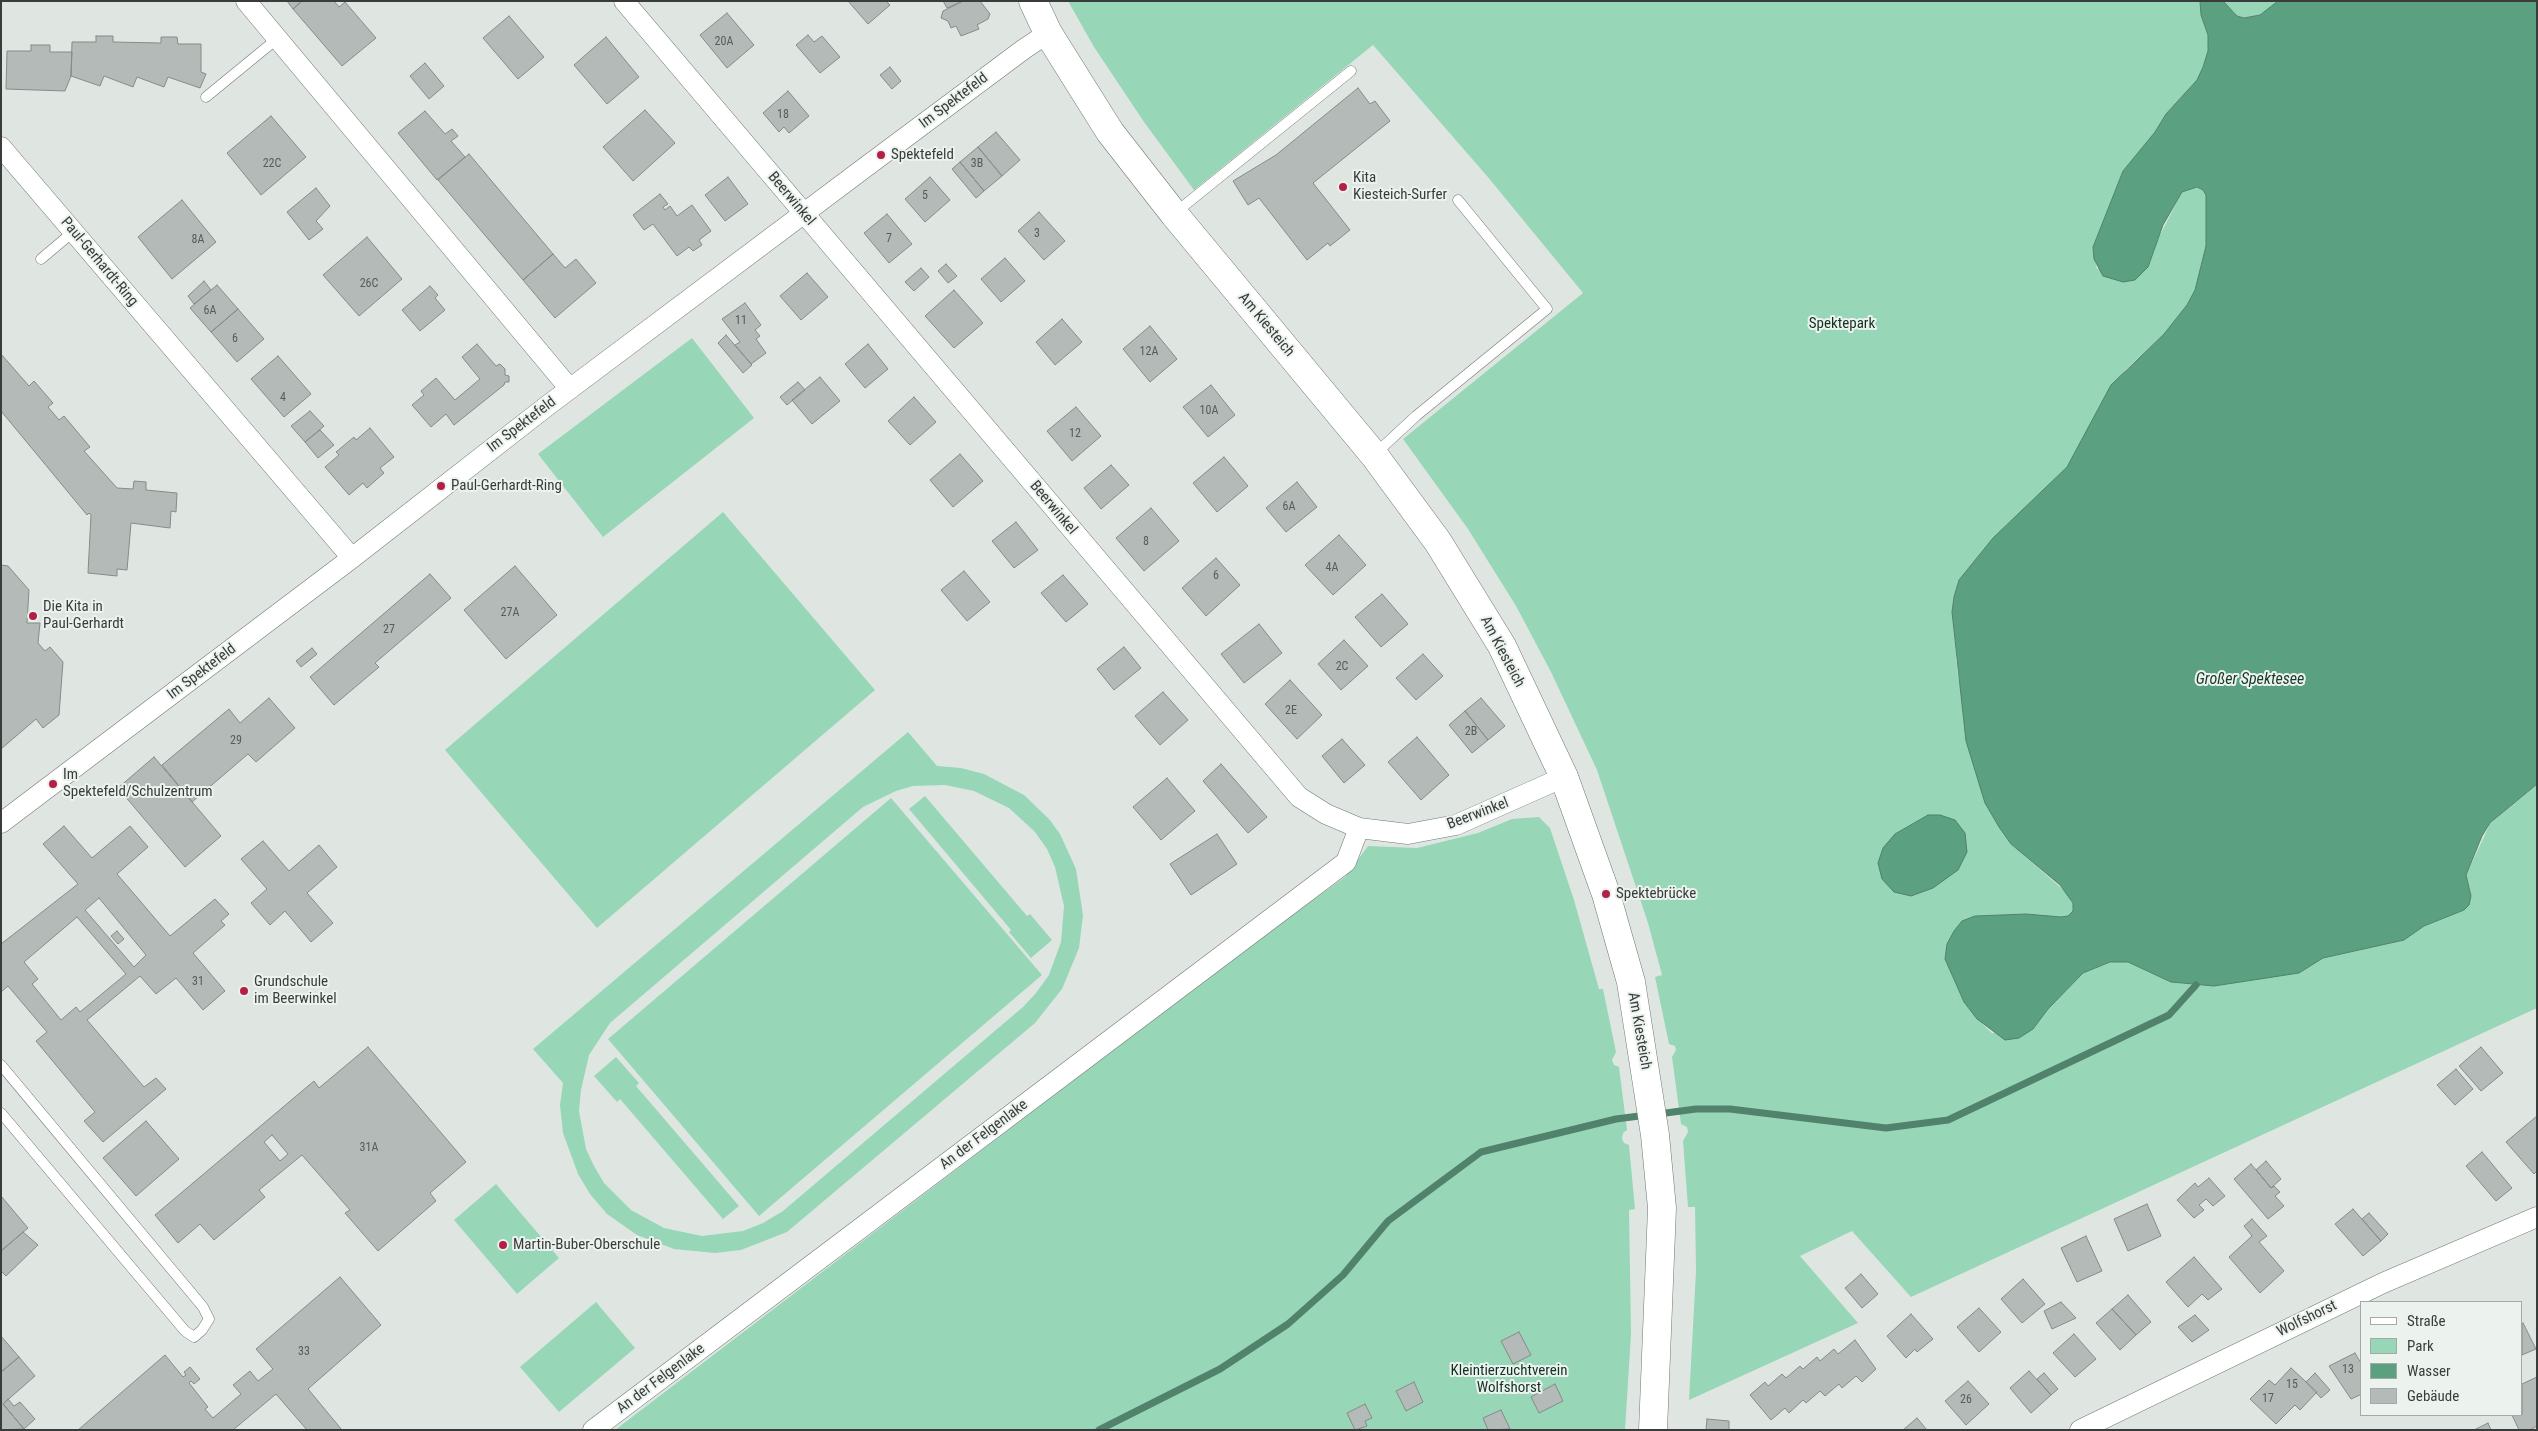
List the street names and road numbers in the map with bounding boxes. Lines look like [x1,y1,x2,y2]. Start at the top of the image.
street label: Im Spektefeld [916,69,992,133]
street label: Beerwinkel [763,169,819,229]
street label: Paul-Gerhardt-Ring [56,214,142,310]
street label: Am Kiesteich [1234,289,1298,361]
street label: Im Spektefeld [484,393,560,457]
street label: Beerwinkel [1025,478,1081,538]
street label: Am Kiesteich [1476,613,1528,691]
street label: Im Spektefeld [164,640,240,704]
street label: Beerwinkel [1445,794,1511,834]
street label: Am Kiesteich [1623,991,1655,1071]
street label: An der Felgenlake [937,1096,1031,1174]
street label: Wolfshorst [2274,1297,2340,1341]
street label: An der Felgenlake [614,1340,708,1418]

